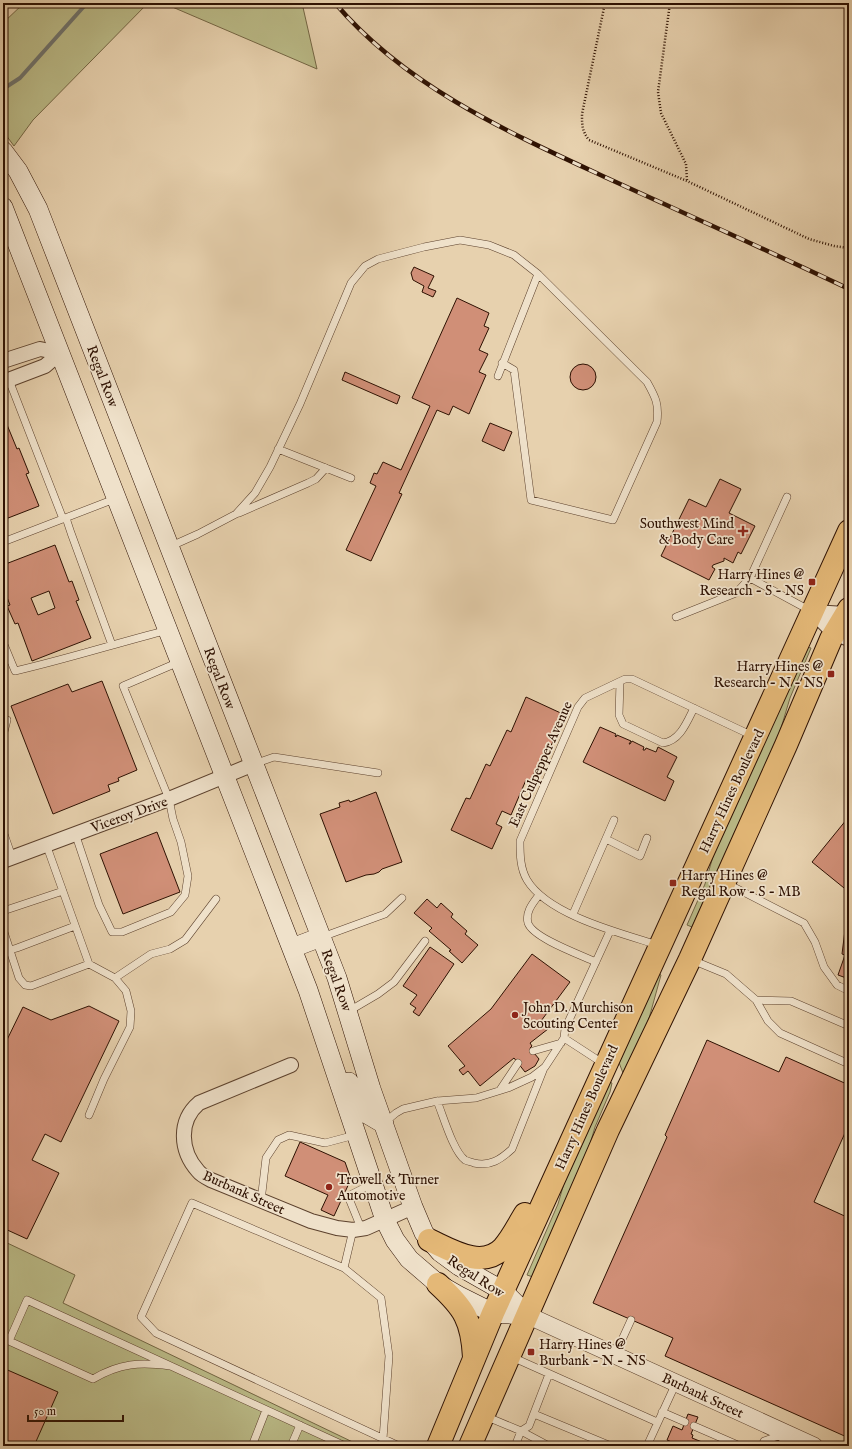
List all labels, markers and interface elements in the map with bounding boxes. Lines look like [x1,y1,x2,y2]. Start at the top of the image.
street label: Regal Row [82,343,122,411]
place label: Southwest Mind & Body Care [640,515,735,549]
marker: Southwest Mind & Body Care [737,525,749,537]
place label: Harry Hines @ Research - S - NS [699,566,804,600]
marker: Harry Hines @ Research - S - NS [807,577,817,587]
street label: Regal Row [199,645,239,713]
place label: Harry Hines @ Research - N - NS [714,658,823,692]
marker: Harry Hines @ Research - N - NS [826,669,836,679]
street label: East Culpepper Avenue [505,698,577,830]
street label: Harry Hines Boulevard [695,726,769,856]
street label: Viceroy Drive [88,793,171,837]
place label: Harry Hines @ Regal Row - S - MB [681,867,801,901]
marker: Harry Hines @ Regal Row - S - MB [668,878,678,888]
street label: Regal Row [317,947,356,1015]
place label: John D. Murchison Scouting Center [521,999,634,1033]
marker: John D. Murchison Scouting Center [510,1010,520,1020]
street label: Harry Hines Boulevard [551,1042,623,1173]
street label: Burbank Street [200,1167,288,1219]
place label: Trowell & Turner Automotive [336,1171,439,1205]
marker: Trowell & Turner Automotive [324,1182,334,1192]
street label: Regal Row [443,1252,508,1302]
place label: Harry Hines @ Burbank - N - NS [539,1336,646,1370]
marker: Harry Hines @ Burbank - N - NS [526,1347,536,1357]
street label: Burbank Street [659,1369,746,1423]
scale bar [28,1397,123,1423]
text: 50 m [34,1404,56,1419]

